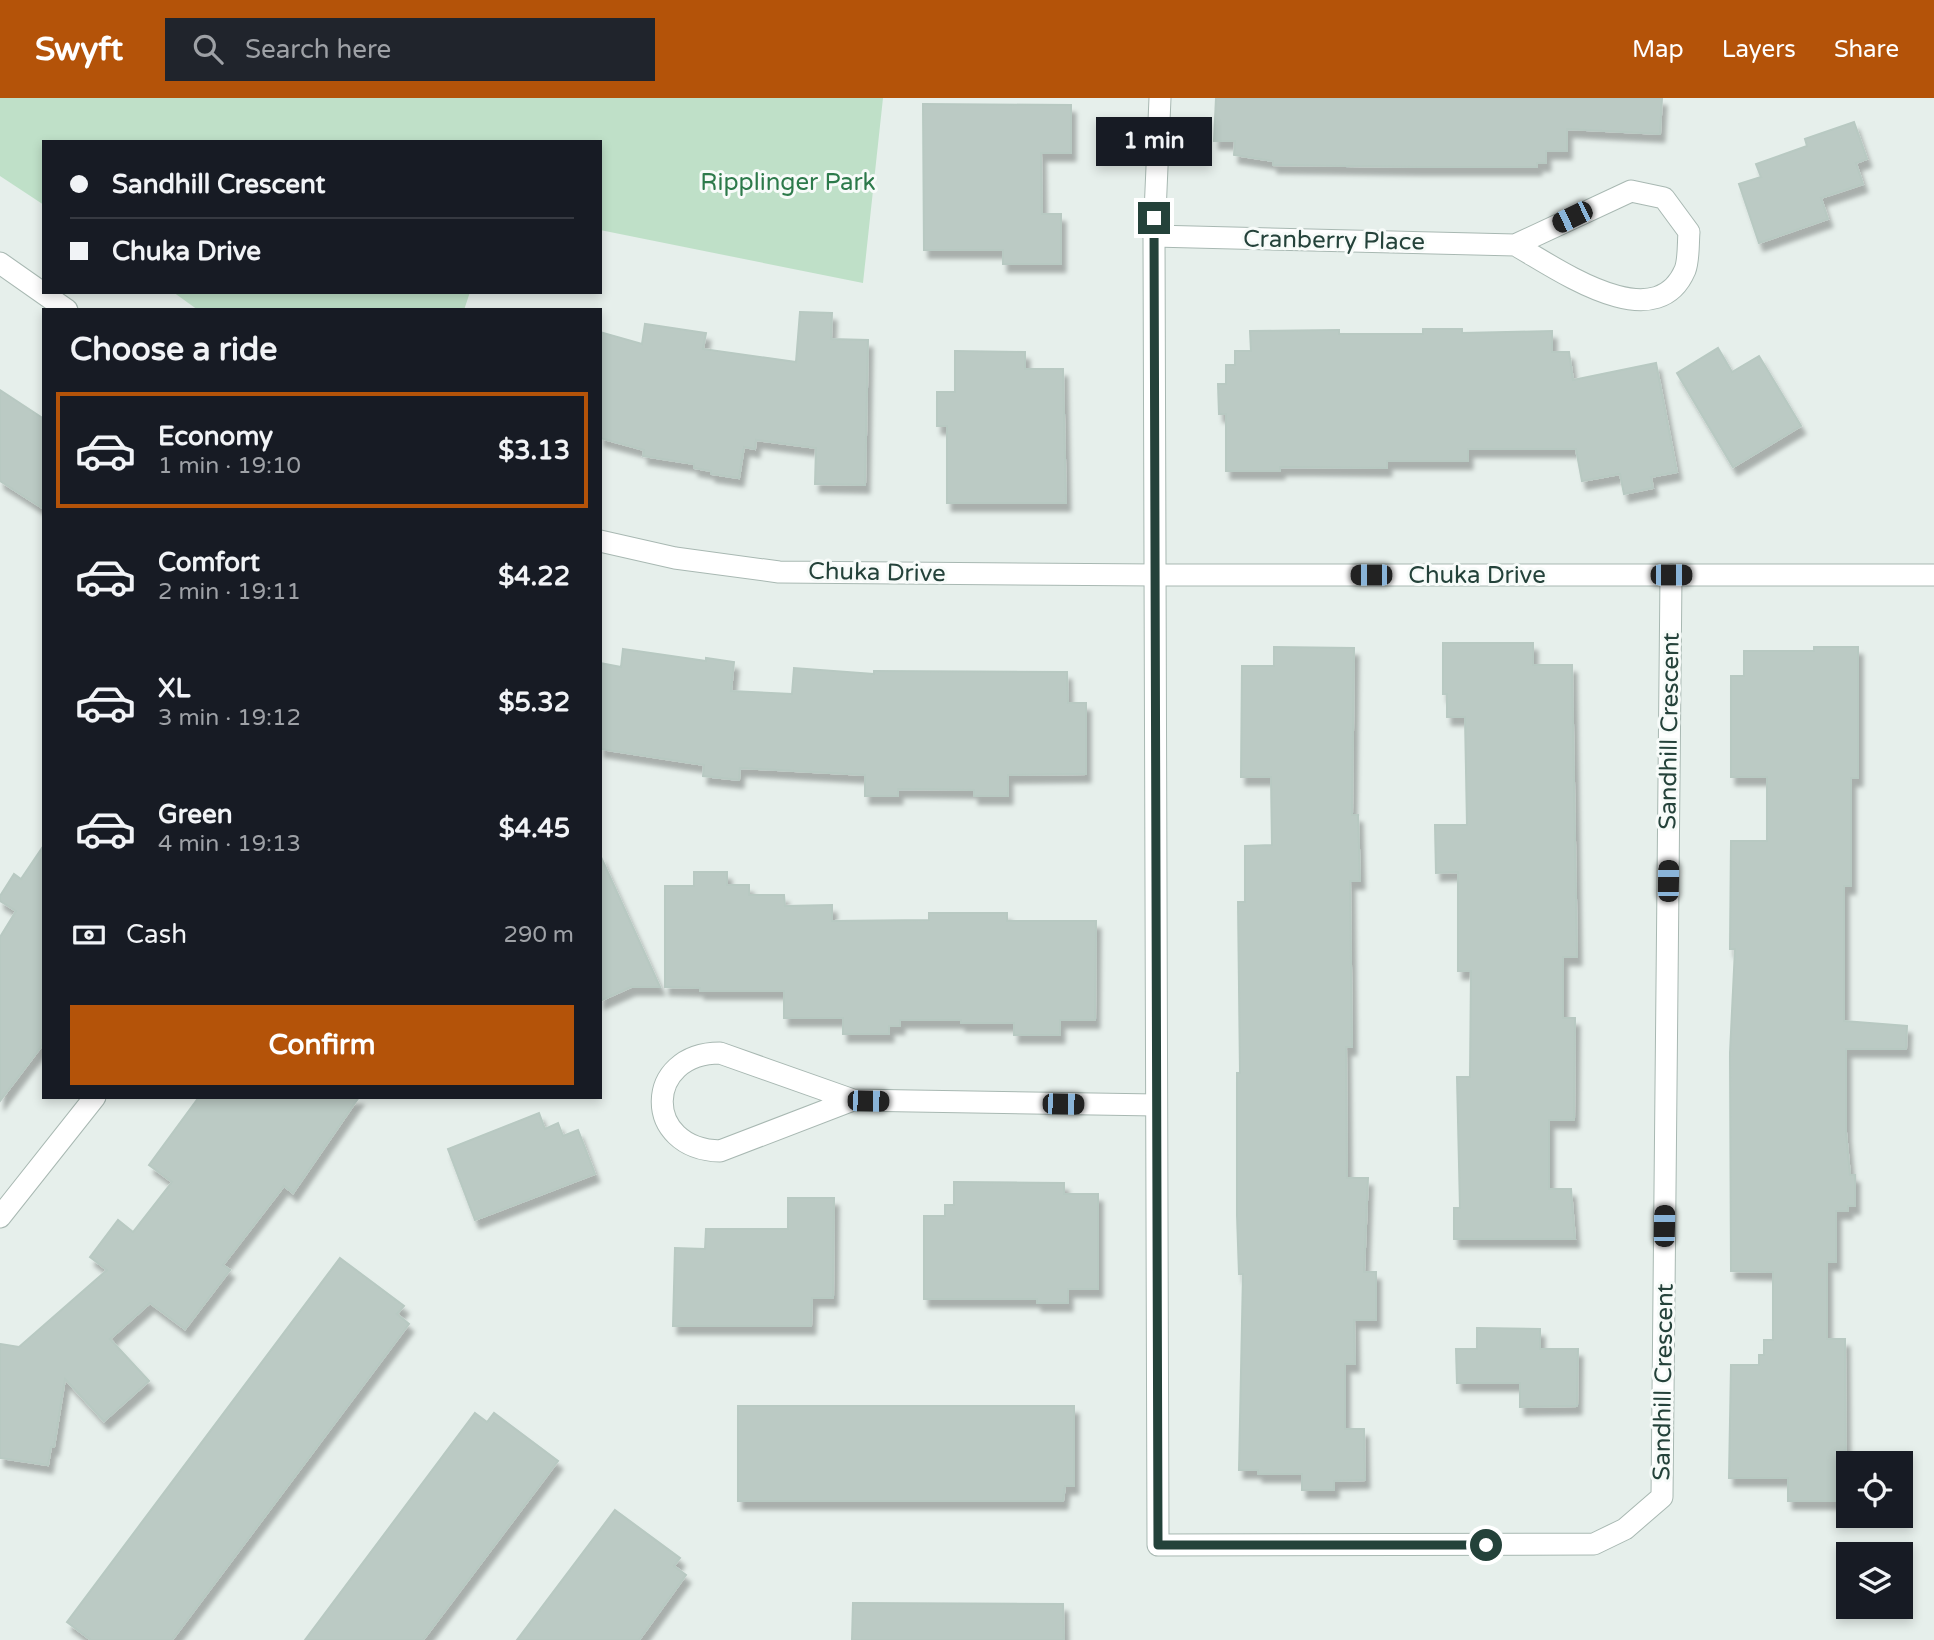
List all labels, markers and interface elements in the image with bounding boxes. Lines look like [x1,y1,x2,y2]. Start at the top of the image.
search box [165,18,655,81]
text: Swyft [35,30,123,69]
icon: search [189,30,227,68]
text: Search here [245,34,391,65]
text: Map [1632,35,1684,64]
text: Layers [1722,35,1796,64]
text: Share [1834,35,1899,64]
callout: 1 min [1096,116,1212,166]
text: 1 min [1123,127,1185,155]
park label: Ripplinger Park [700,168,876,197]
text: Sandhill Crescent [112,169,325,200]
car [1549,198,1596,236]
route end [1138,202,1170,234]
street label: Cranberry Place [1243,224,1425,257]
text: Chuka Drive [112,236,261,267]
text: Choose a ride [70,331,277,369]
icon: car [74,419,137,482]
text: Economy [158,421,273,452]
text: $3.13 [498,435,570,466]
text: 1 min · 19:10 [158,452,301,480]
icon: car [74,545,137,608]
text: Comfort [158,547,260,578]
street label: Chuka Drive [808,557,946,588]
text: $4.22 [498,561,570,592]
street label: Chuka Drive [1408,561,1546,590]
car [1351,565,1393,586]
car [1651,565,1693,586]
text: 2 min · 19:11 [158,578,301,606]
street label: Sandhill Crescent [1653,632,1686,830]
icon: car [74,671,137,734]
text: XL [158,673,190,704]
text: $5.32 [498,687,570,718]
text: 3 min · 19:12 [158,704,301,732]
icon: car [74,797,137,860]
text: Green [158,799,233,830]
text: $4.45 [499,813,570,844]
text: 4 min · 19:13 [158,830,301,858]
car [1658,860,1679,902]
icon: cash [70,916,108,954]
text: Cash [126,919,187,950]
text: 290 m [504,921,574,949]
button: Confirm [70,1005,574,1085]
car [847,1090,890,1112]
car [1042,1093,1085,1115]
car [1654,1205,1675,1247]
street label: Sandhill Crescent [1647,1283,1680,1481]
map controls [1836,1451,1913,1619]
button: locate [1836,1451,1913,1528]
route start [1470,1529,1502,1561]
button: layers [1836,1542,1913,1619]

